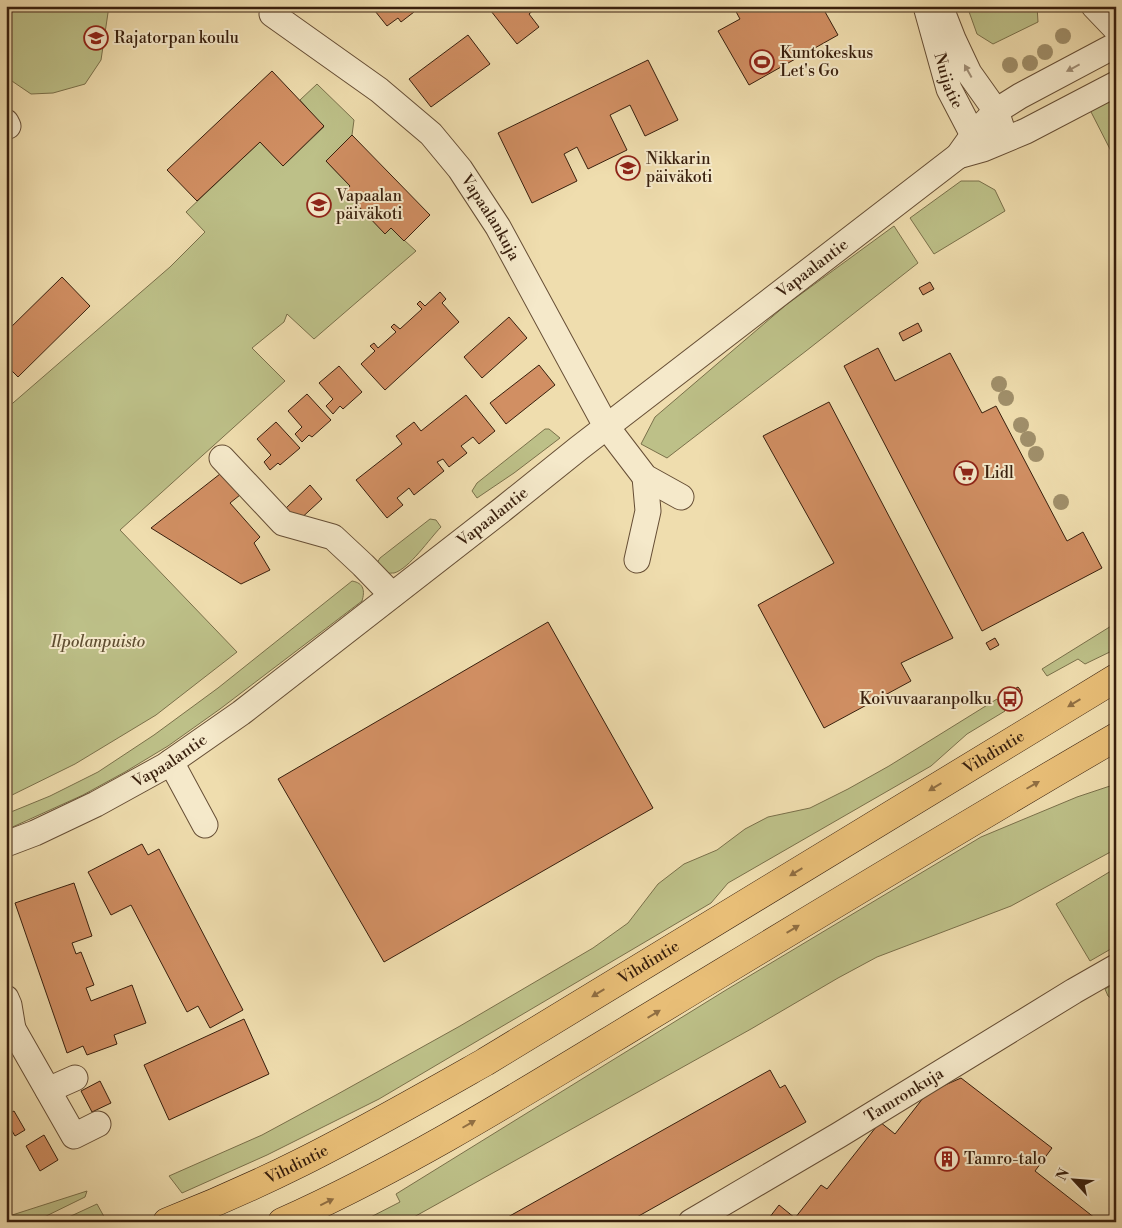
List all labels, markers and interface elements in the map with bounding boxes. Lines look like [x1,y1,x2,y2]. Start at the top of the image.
school or university icon: Rajatorpan koulu [83,25,109,51]
place label: Rajatorpan koulu [114,28,239,48]
place label: Kuntokeskus Let's Go [780,43,873,81]
sports icon: Kuntokeskus Let's Go [749,49,775,75]
street label: Nuijatie [929,51,968,112]
one-way arrow [964,64,973,77]
one-way arrow [1065,64,1080,72]
place label: Nikkarin päiväkoti [646,149,713,187]
school or university icon: Nikkarin päiväkoti [615,155,641,181]
street label: Vapaalankuja [456,170,525,265]
place label: Vapaalan päiväkoti [335,186,403,224]
school or university icon: Vapaalan päiväkoti [306,192,332,218]
street label: Vapaalantie [772,234,852,303]
supermarket icon: Lidl [953,460,979,486]
place label: Lidl [984,463,1014,483]
street label: Vapaalantie [452,483,532,552]
park label: Ilpolanpuisto [50,632,145,652]
bus stop icon: Koivuvaaranpolku [997,686,1023,712]
place label: Koivuvaaranpolku [860,689,992,709]
one-way arrow [1067,699,1080,708]
street label: Vihdintie [959,726,1028,779]
street label: Vapaalantie [128,730,211,793]
one-way arrow [1026,781,1039,790]
one-way arrow [928,783,941,792]
one-way arrow [790,867,803,877]
one-way arrow [786,925,799,934]
street label: Vihdintie [613,936,683,989]
one-way arrow [591,989,604,998]
one-way arrow [647,1009,660,1018]
street label: Tamronkuja [861,1063,948,1127]
one-way arrow [463,1119,476,1128]
street label: Vihdintie [261,1140,332,1189]
building icon: Tamro-talo [934,1146,960,1172]
place label: Tamro-talo [964,1149,1046,1169]
north arrow [1050,1156,1100,1206]
text: N [1053,1166,1074,1184]
one-way arrow [320,1198,334,1206]

